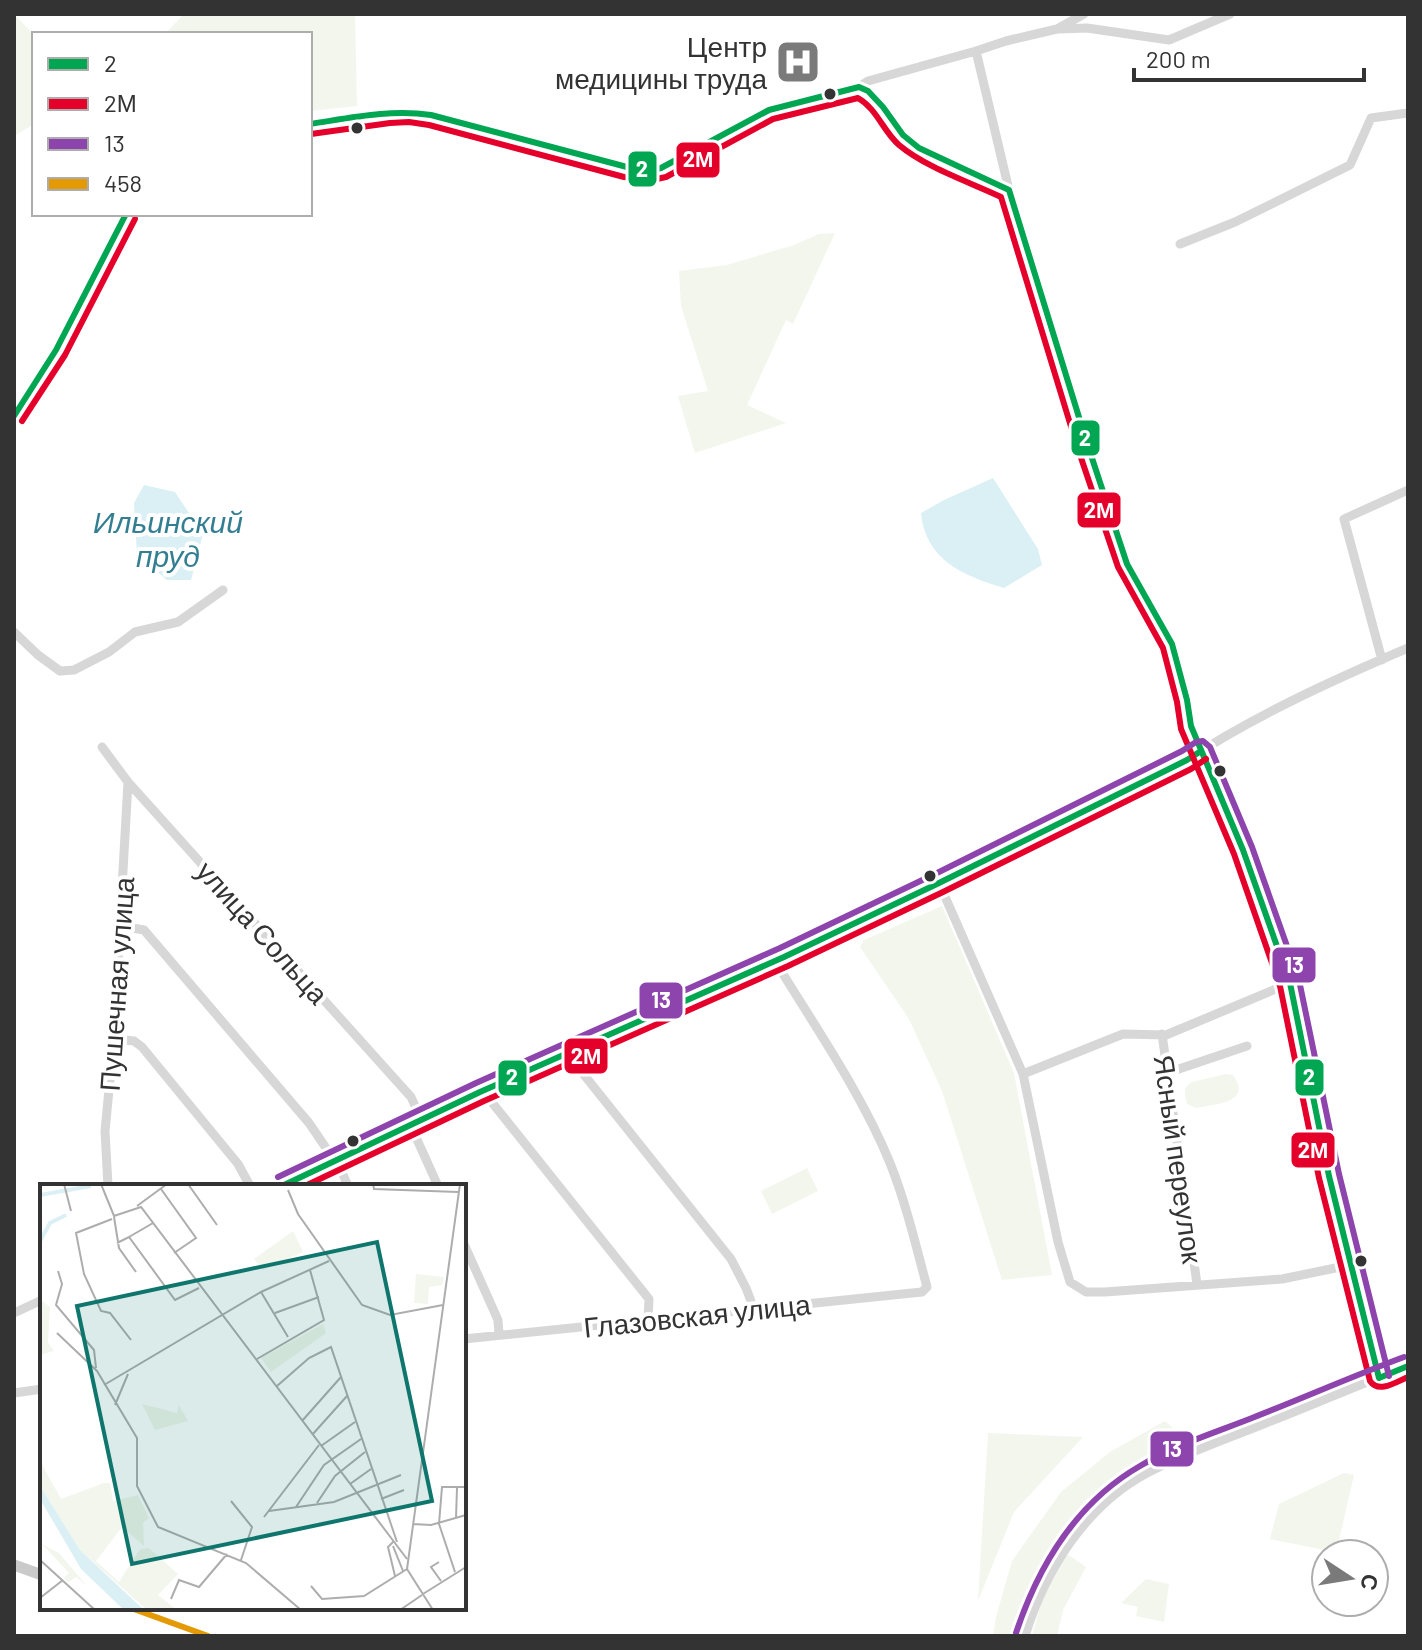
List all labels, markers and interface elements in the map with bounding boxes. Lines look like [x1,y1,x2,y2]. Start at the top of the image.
place label: Центр медицины труда [555,29,767,95]
legend [32,32,312,216]
scale bar [1134,32,1364,82]
hospital icon: Центр медицины труда [774,38,822,86]
text: 200 m [1146,44,1211,73]
text: 2 [104,48,117,77]
unlabelled marker [822,86,838,102]
text: 2М [104,88,137,117]
unlabelled marker [349,120,365,136]
text: 13 [104,128,125,157]
line badge: 2М [675,141,721,179]
text: 2М [683,145,713,171]
line badge: 2 [627,150,658,188]
text: 2 [636,155,648,181]
text: 458 [104,168,142,197]
line badge: 2 [1070,419,1101,457]
text: 2 [1079,424,1091,450]
line badge: 2М [1076,491,1122,529]
text: 2М [1084,496,1114,522]
water label: Ильинский пруд [93,503,243,573]
unlabelled marker [1212,763,1228,779]
street label: улица Сольца [190,854,336,1011]
unlabelled marker [922,868,938,884]
street label: Пушечная улица [92,875,140,1092]
line badge: 13 [1271,946,1317,984]
text: 13 [1284,951,1304,977]
line badge: 13 [638,981,684,1020]
text: 13 [651,986,671,1012]
line badge: 2М [563,1037,609,1075]
text: 2М [571,1042,601,1068]
street label: Ясный переулок [1148,1052,1211,1266]
line badge: 2 [1294,1058,1325,1097]
line badge: 2 [497,1059,528,1097]
text: 2 [506,1063,518,1089]
text: 2 [1303,1063,1315,1089]
line badge: 2М [1290,1131,1336,1169]
unlabelled marker [345,1133,361,1149]
text: 2М [1298,1136,1328,1162]
inset map [40,1184,466,1610]
unlabelled marker [1353,1253,1369,1269]
street label: Глазовская улица [582,1286,813,1344]
line badge: 13 [1149,1430,1195,1468]
text: 13 [1162,1435,1182,1461]
north arrow [1310,1538,1390,1618]
text: С [1356,1572,1385,1593]

